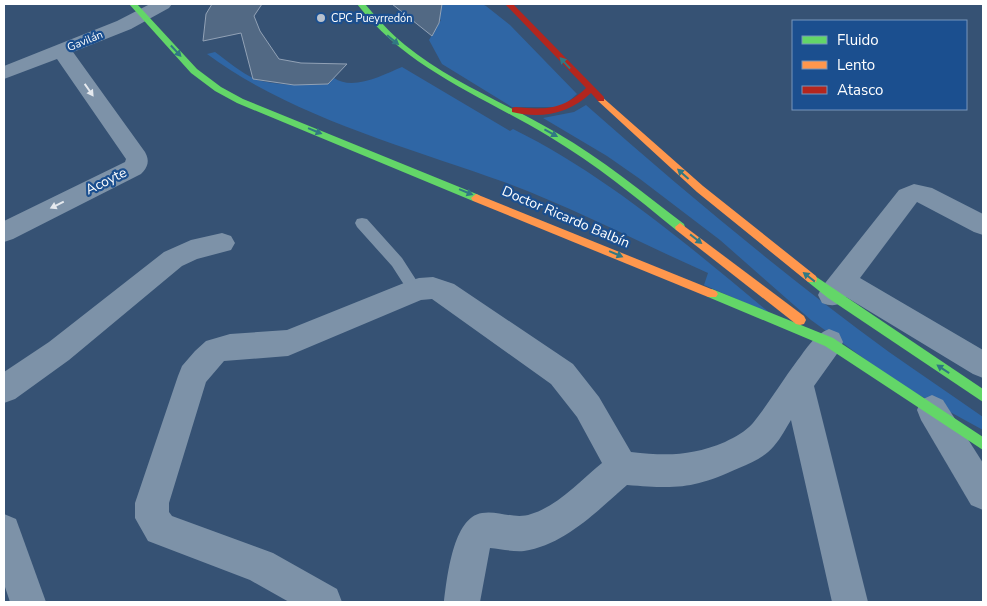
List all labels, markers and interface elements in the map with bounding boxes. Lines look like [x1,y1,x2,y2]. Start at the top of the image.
place label: CPC Pueyrredón [331,11,412,26]
marker: CPC Pueyrredón [315,12,327,24]
legend [792,20,967,110]
street label: Gavilán [65,27,105,55]
text: Fluido [837,30,879,50]
one-way arrow [386,35,399,46]
one-way arrow [170,44,182,56]
text: Lento [837,55,875,75]
one-way arrow [559,57,571,69]
text: Atasco [837,80,883,100]
one-way arrow [84,83,94,97]
one-way arrow [308,127,323,135]
one-way arrow [545,128,558,137]
street label: Acoyte [82,163,130,199]
one-way arrow [678,168,690,180]
street label: Doctor Ricardo Balbín [499,181,633,253]
one-way arrow [458,189,473,196]
one-way arrow [50,202,64,210]
one-way arrow [689,234,702,245]
one-way arrow [609,250,624,258]
one-way arrow [803,271,816,282]
one-way arrow [936,364,949,374]

